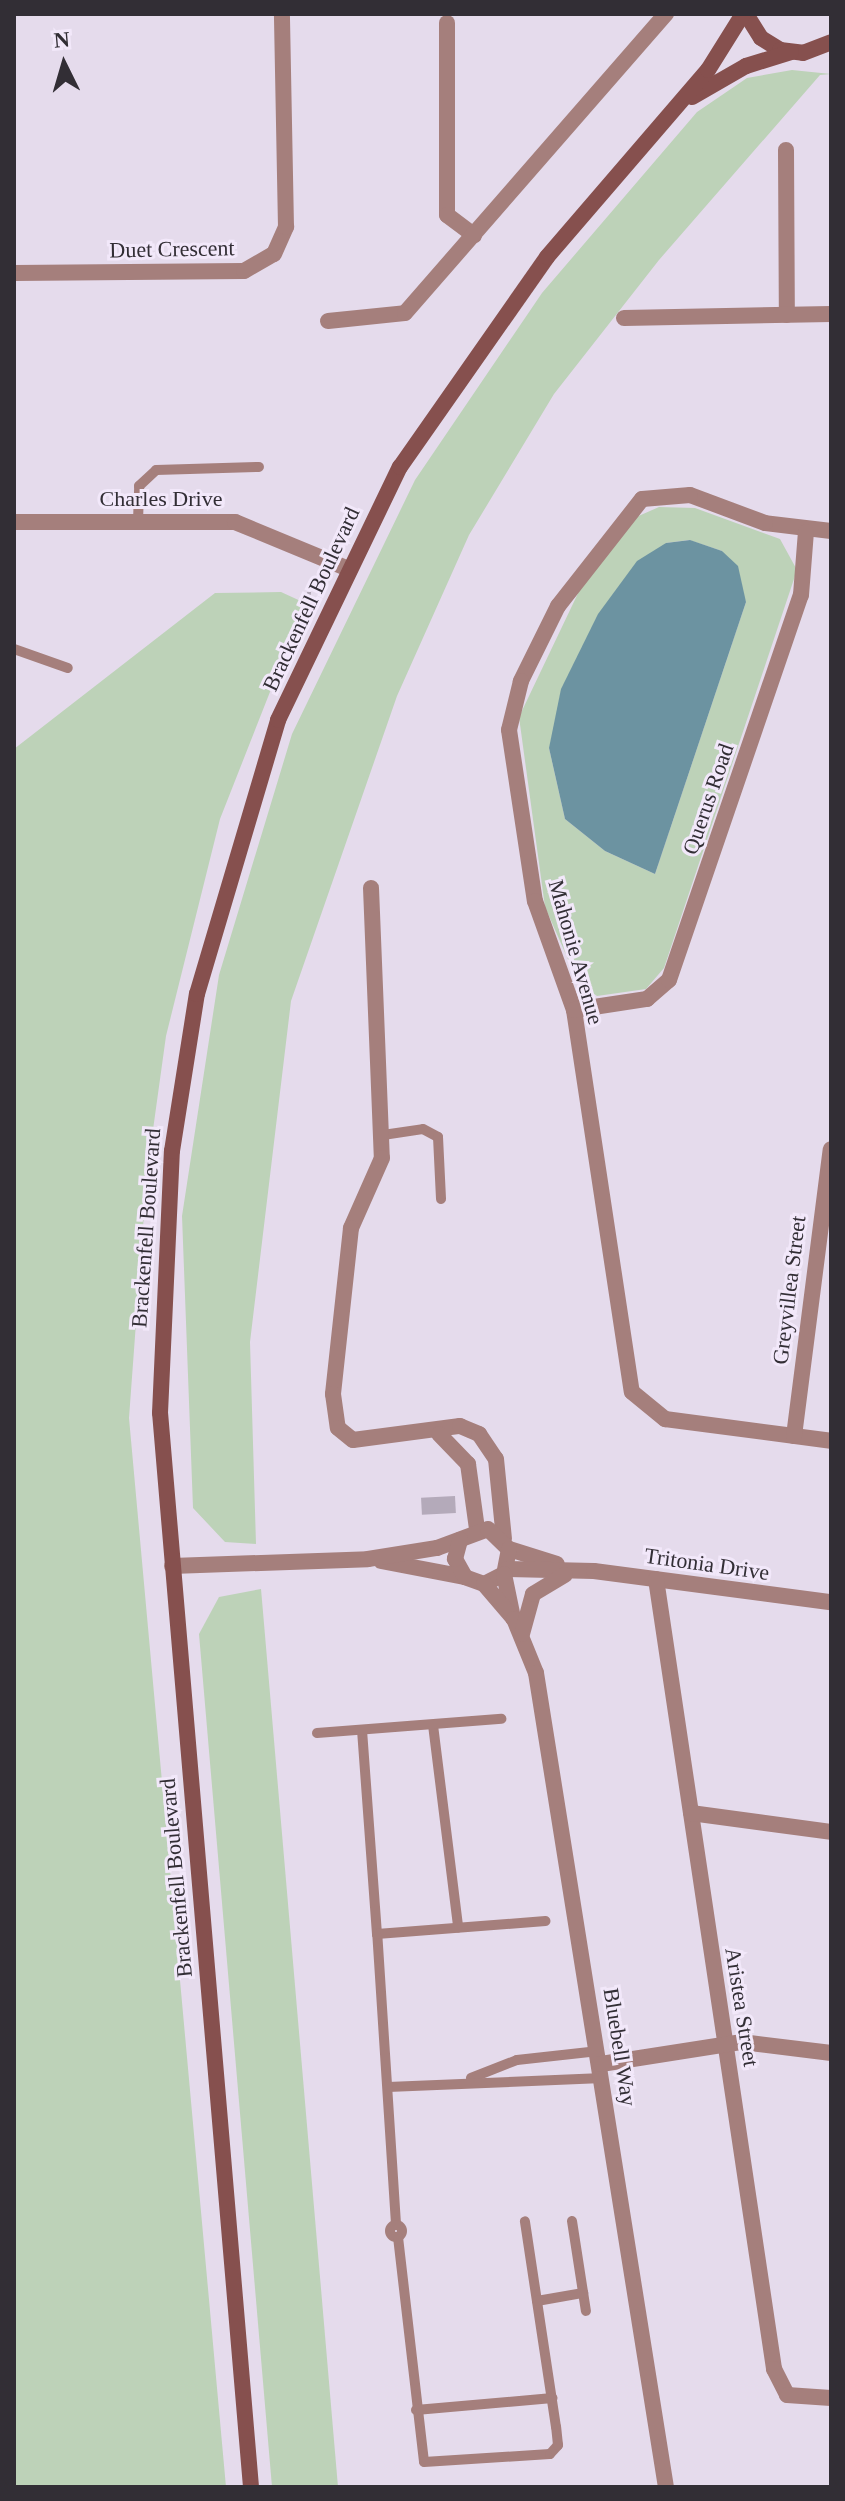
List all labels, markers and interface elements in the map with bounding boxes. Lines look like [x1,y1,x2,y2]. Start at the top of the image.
north arrow [24,24,104,104]
text: N [53,26,71,53]
street label: Duet Crescent [109,235,235,263]
street label: Charles Drive [100,486,222,512]
street label: Brackenfell Boulevard [257,503,365,695]
street label: Querus Road [677,740,739,858]
street label: Mahonie Avenue [543,876,609,1028]
street label: Brackenfell Boulevard [126,1127,166,1329]
street label: Greyvillea Street [767,1214,811,1366]
street label: Tritonia Drive [643,1542,771,1586]
street label: Brackenfell Boulevard [154,1777,198,1979]
street label: Aristea Street [720,1946,764,2068]
street label: Bluebell Way [598,1986,642,2108]

